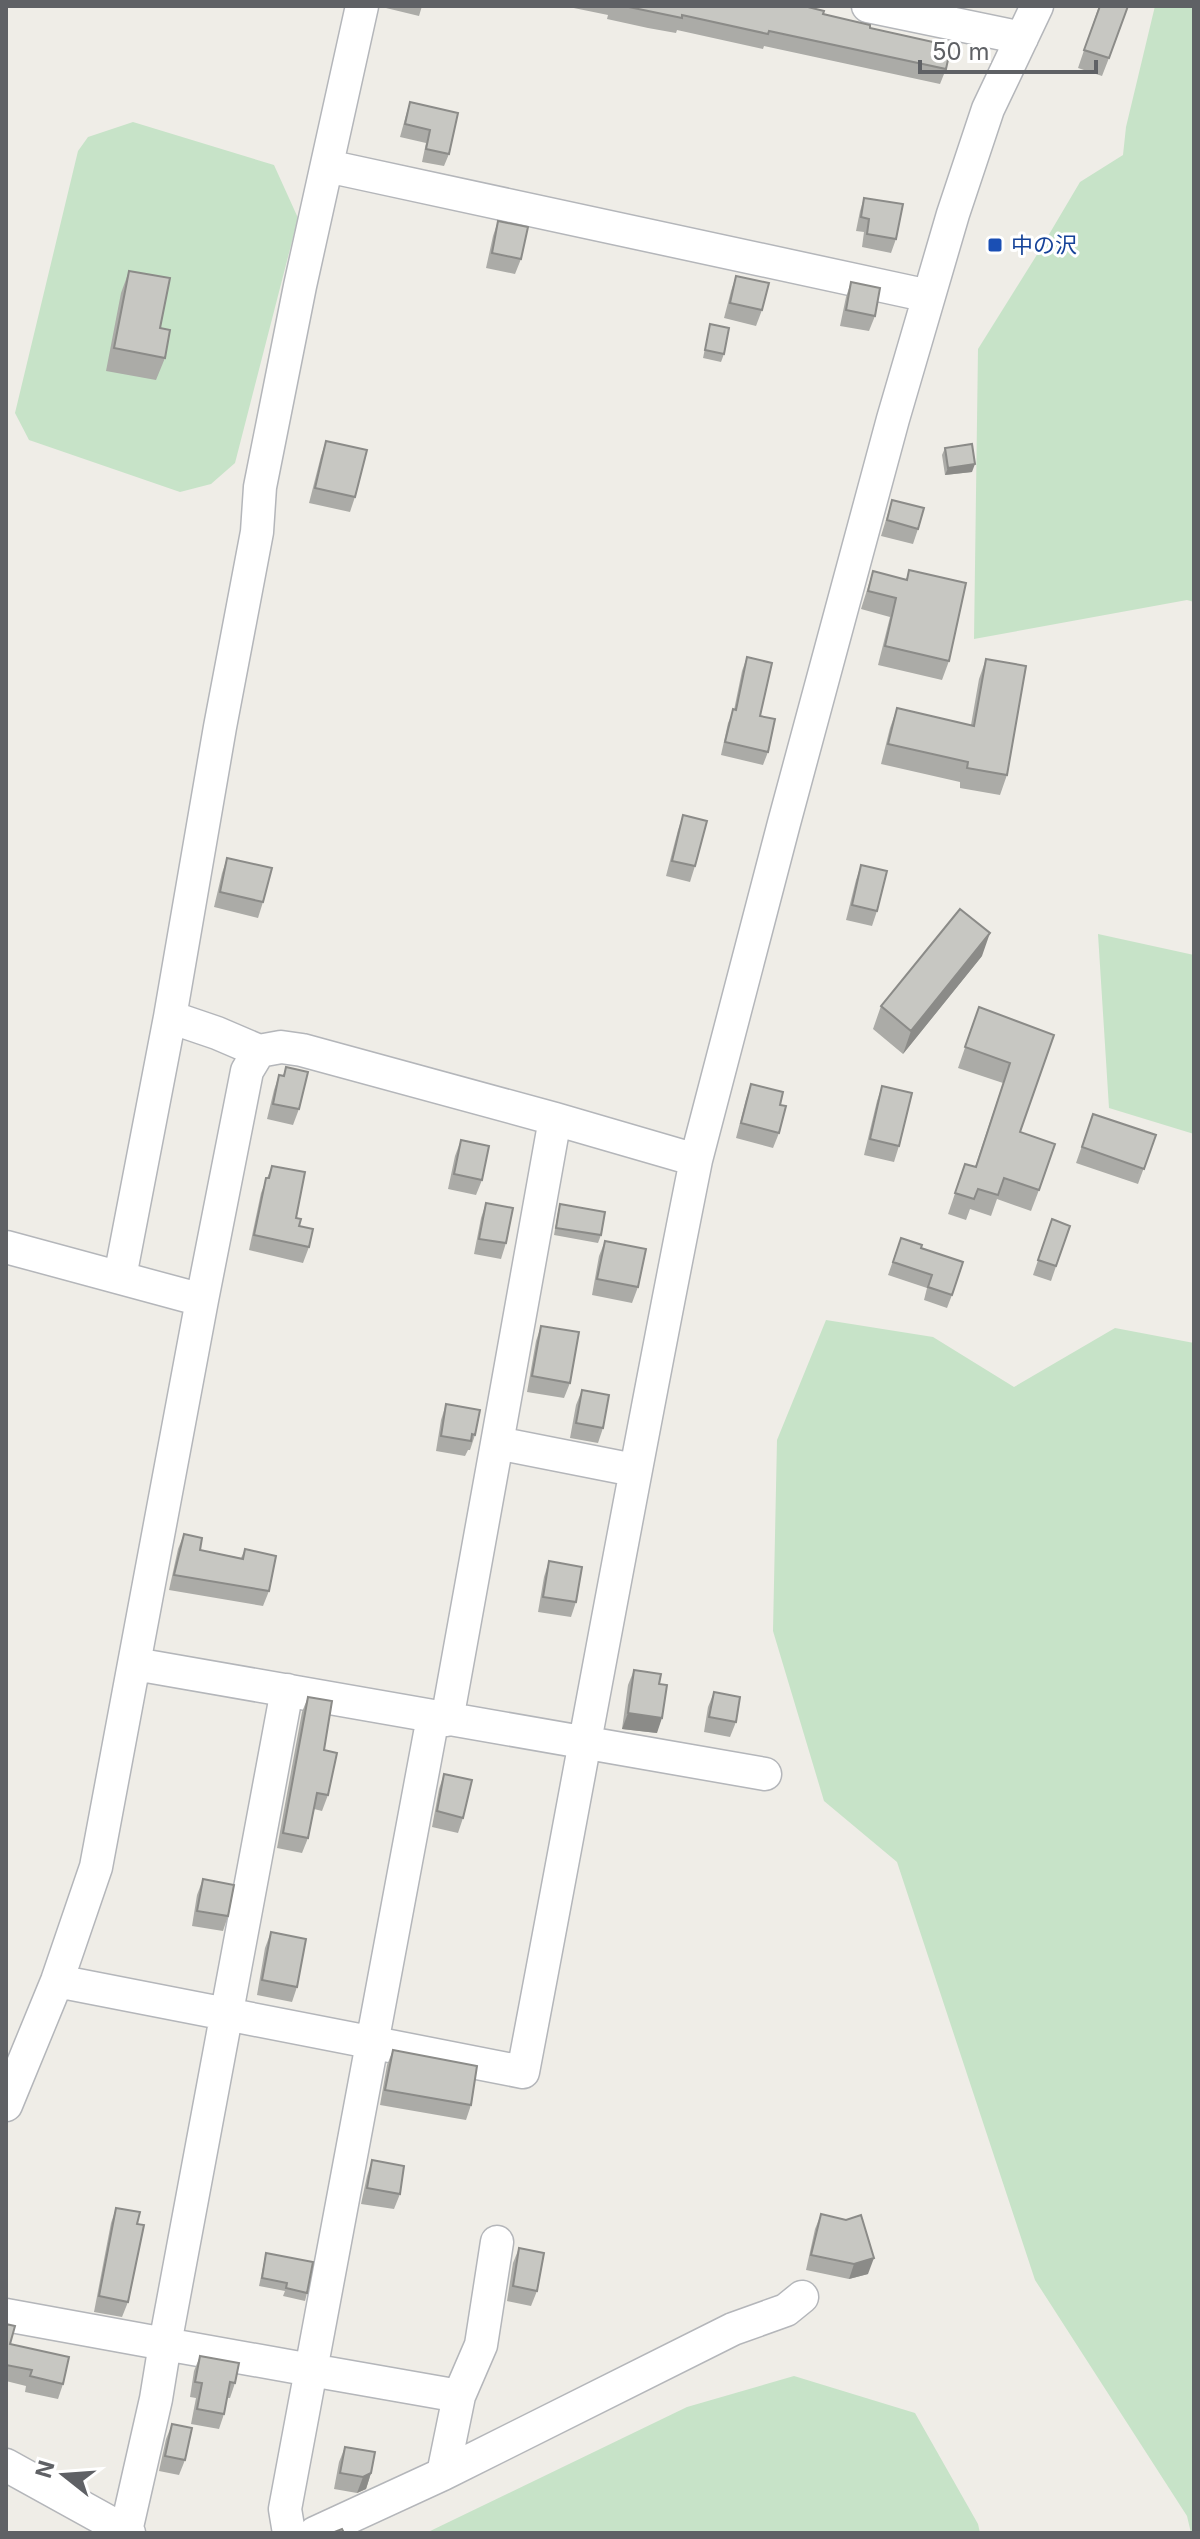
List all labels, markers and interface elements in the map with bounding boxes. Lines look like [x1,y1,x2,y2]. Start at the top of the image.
scale bar [920,24,1096,74]
text: 50 m [932,37,990,66]
place label: 中の沢 [1011,232,1077,258]
marker: 中の沢 [986,236,1004,254]
north arrow [24,2435,104,2515]
text: N [30,2457,60,2481]

